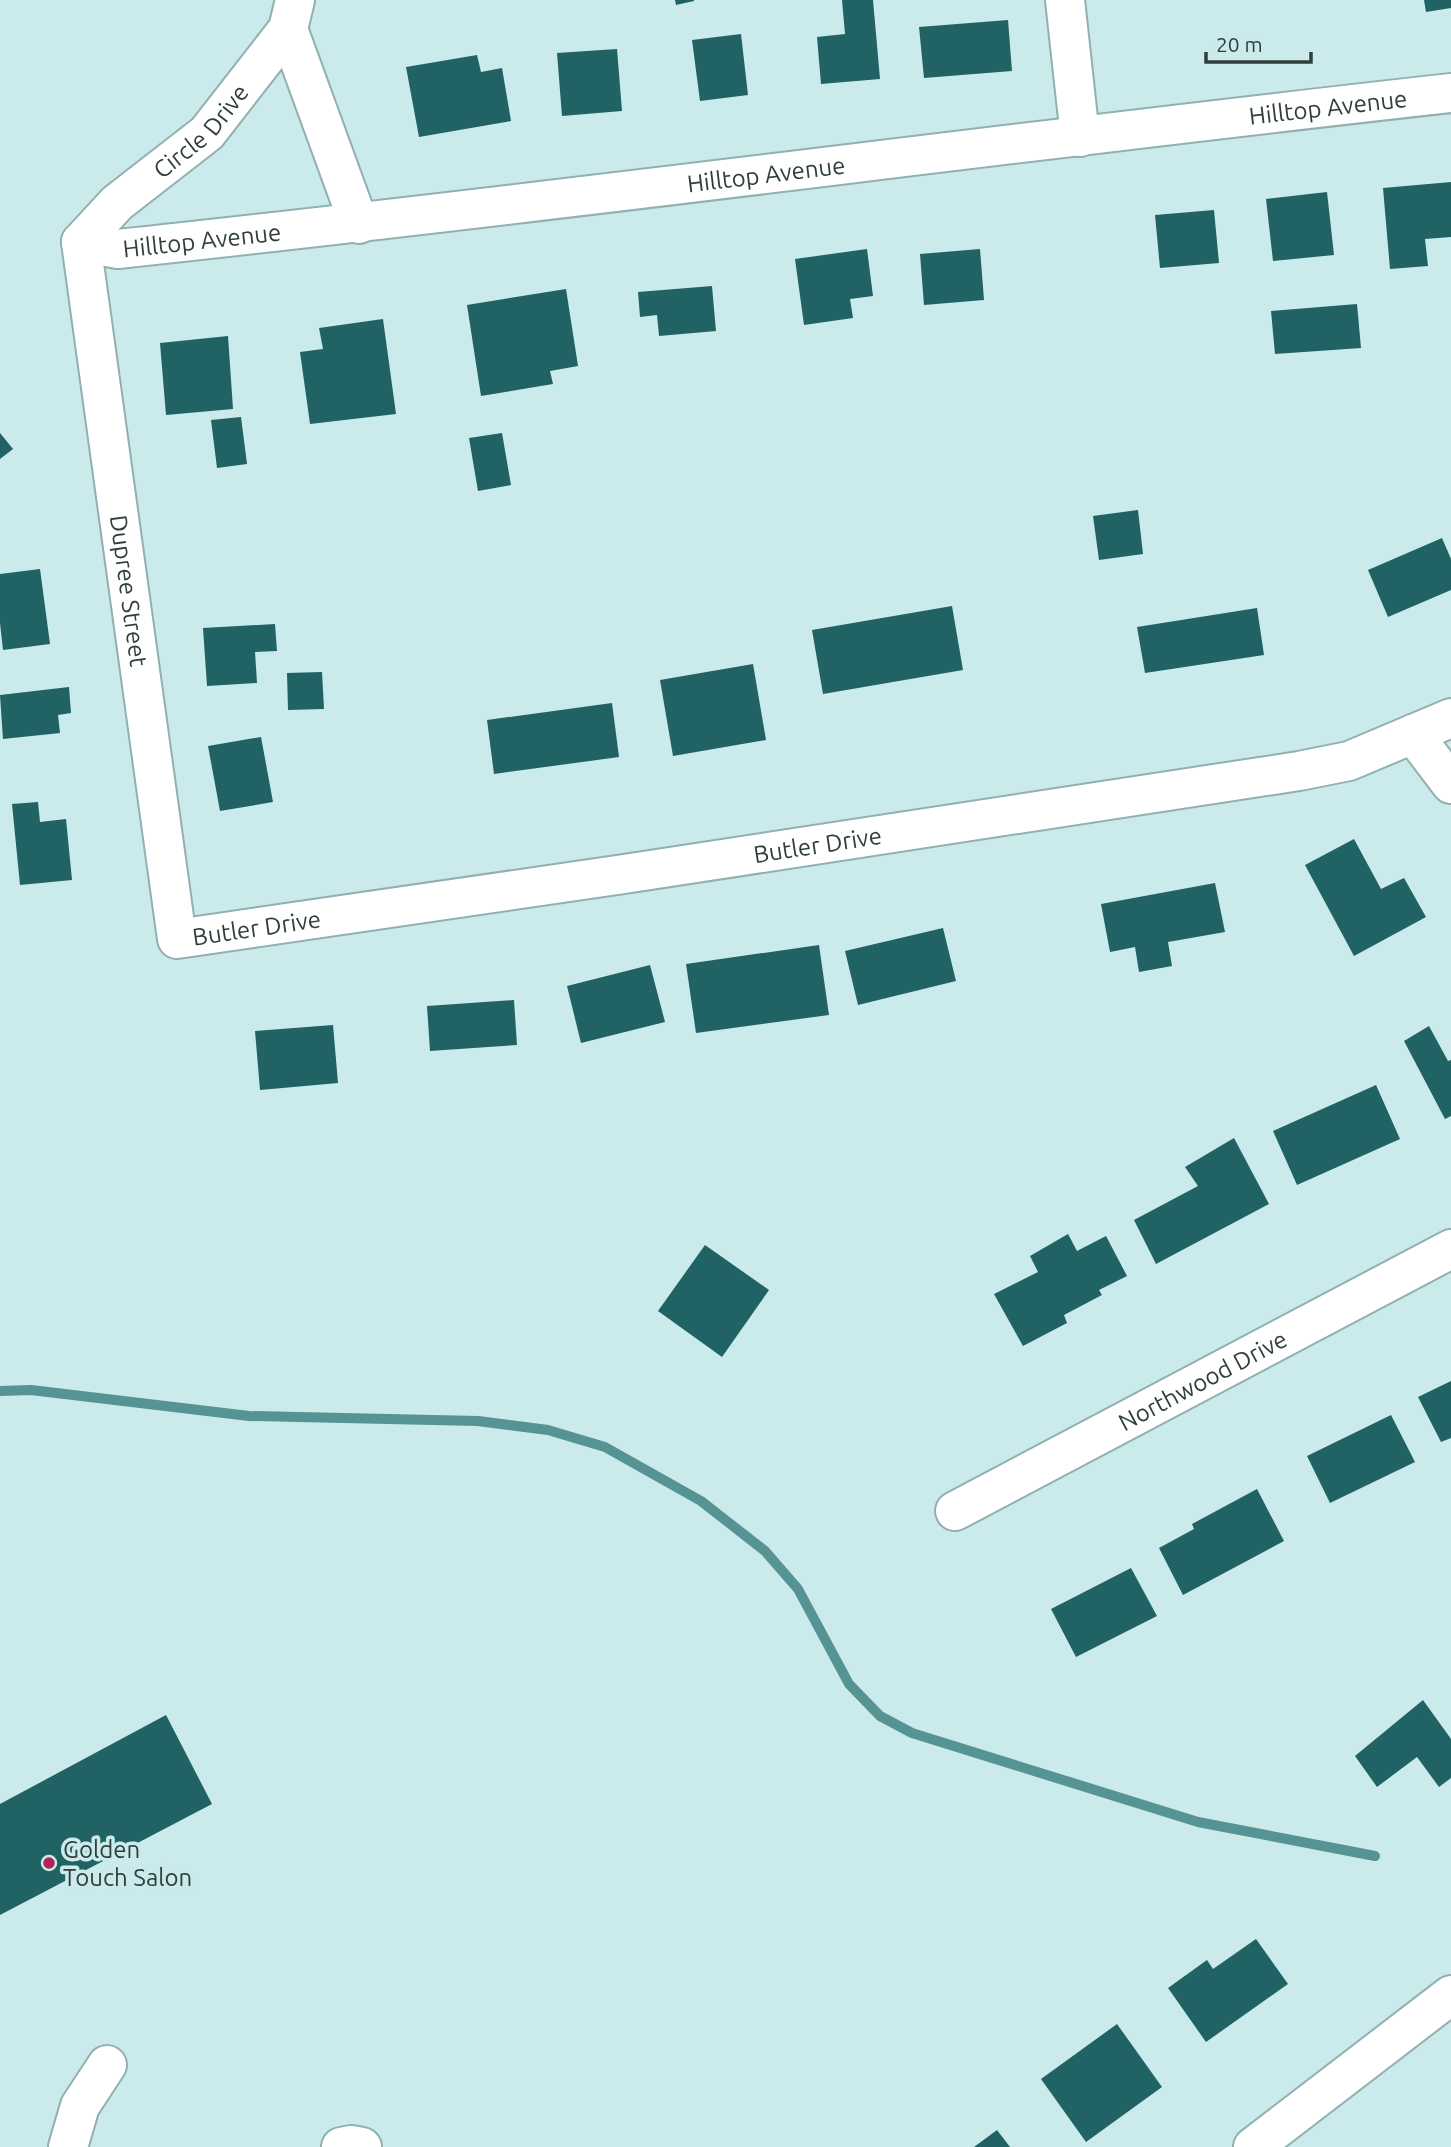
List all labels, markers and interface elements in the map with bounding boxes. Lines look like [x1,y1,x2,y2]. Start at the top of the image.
scale bar [1206,21,1311,65]
text: 20 m [1216,32,1263,56]
street label: Circle Drive [148,79,253,183]
street label: Hilltop Avenue [1247,84,1409,129]
street label: Hilltop Avenue [685,151,847,197]
street label: Hilltop Avenue [121,218,282,262]
street label: Dupree Street [105,513,153,669]
street label: Butler Drive [752,821,883,868]
street label: Butler Drive [191,905,323,950]
street label: Northwood Drive [1114,1325,1291,1436]
place label: Golden Touch Salon [63,1836,192,1891]
marker: Golden Touch Salon [41,1855,57,1871]

